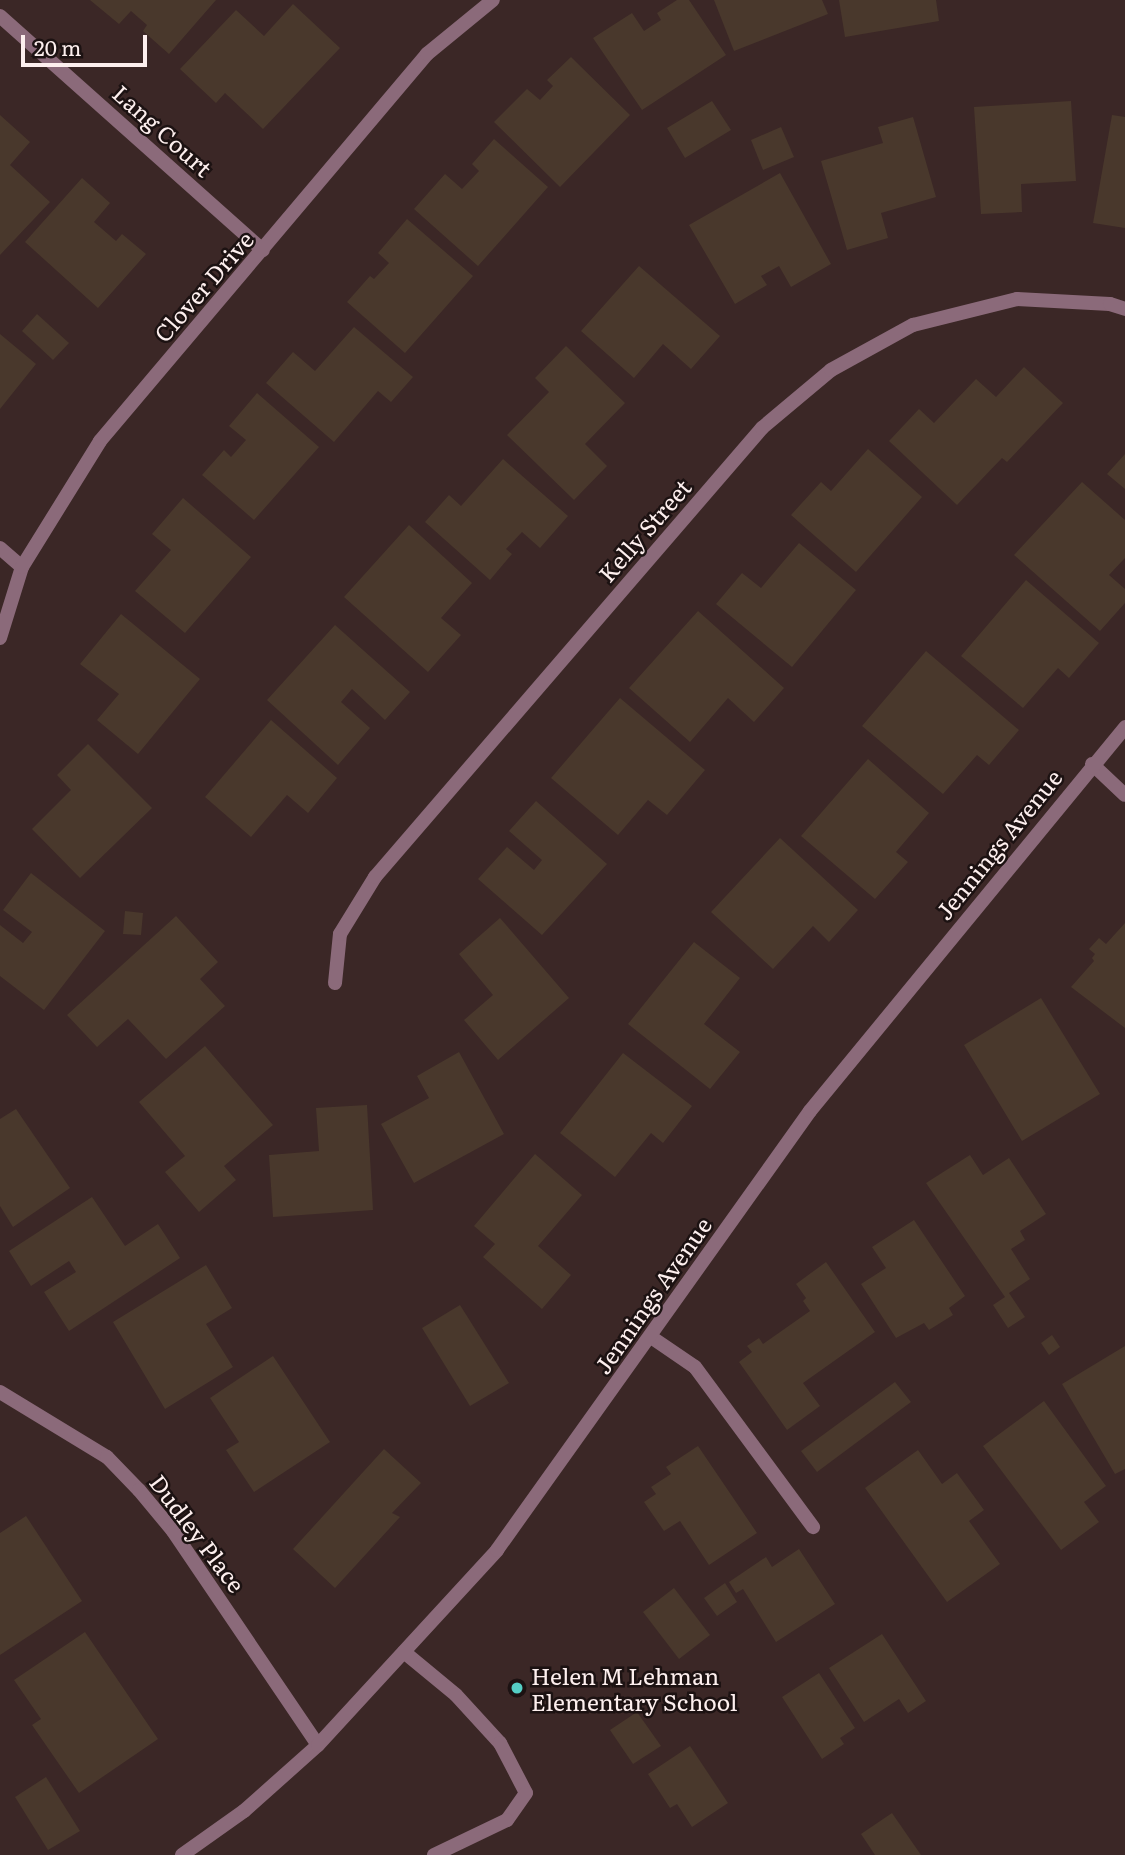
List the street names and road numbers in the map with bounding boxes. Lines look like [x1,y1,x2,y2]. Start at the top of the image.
street label: Lang Court [108,78,218,182]
street label: Clover Drive [148,225,258,347]
street label: Kelly Street [592,473,696,587]
street label: Jennings Avenue [929,763,1067,925]
street label: Jennings Avenue [588,1211,716,1379]
street label: Dudley Place [145,1469,251,1597]

